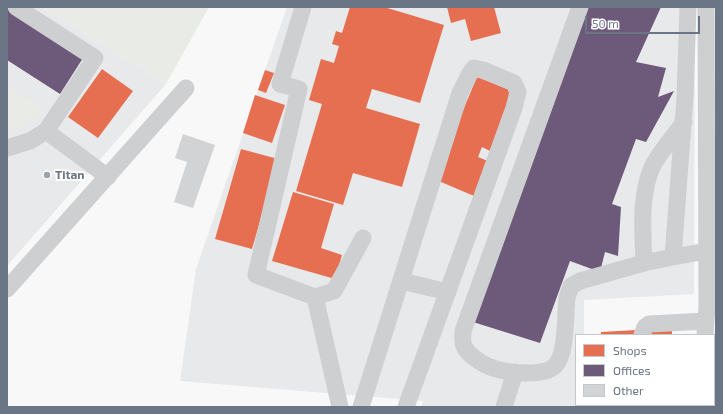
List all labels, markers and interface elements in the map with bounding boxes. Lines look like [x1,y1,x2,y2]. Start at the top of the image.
scale bar [587,8,702,34]
text: 50 m [592,16,619,30]
place label: Titan [55,168,85,182]
marker: Titan [42,170,52,180]
legend [575,334,715,406]
text: Shops [613,343,647,357]
text: Offices [613,363,650,377]
text: Other [613,383,644,397]

